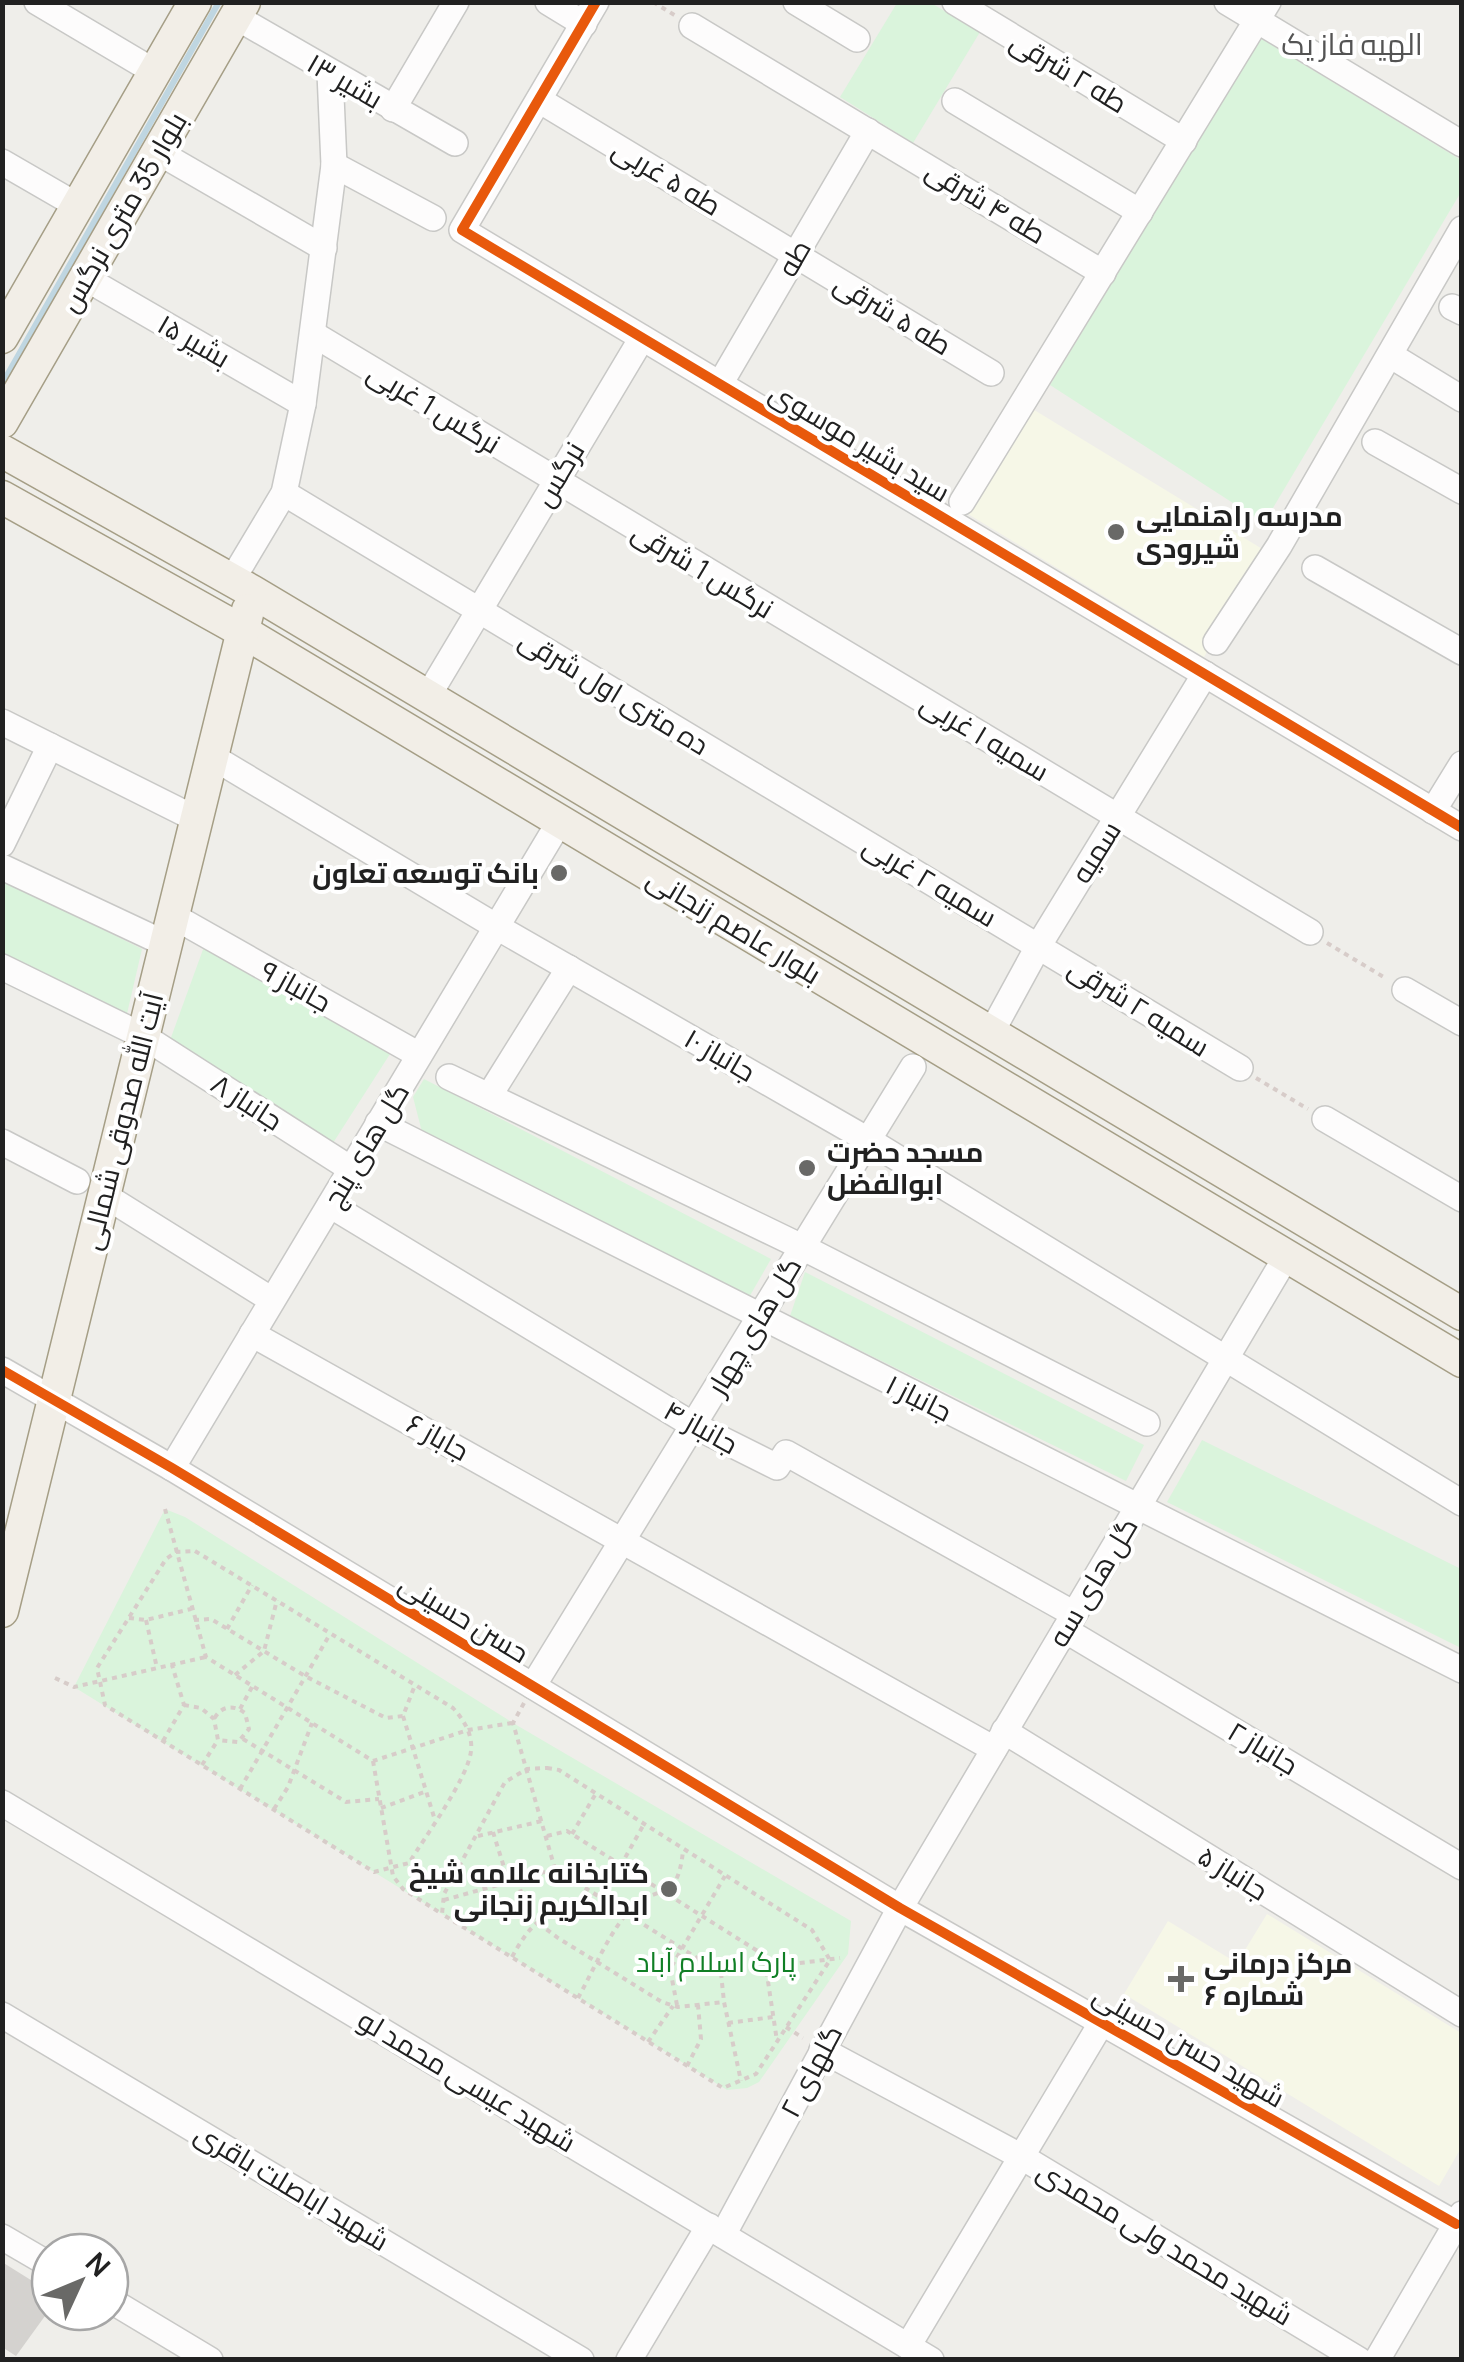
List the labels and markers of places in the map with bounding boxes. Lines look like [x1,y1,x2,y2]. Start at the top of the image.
place label: مدرسه راهنمایی شیرودی [1136,496,1343,566]
marker: مدرسه راهنمایی شیرودی [1105,521,1127,543]
place label: بانک توسعه تعاون [312,853,539,891]
marker: بانک توسعه تعاون [548,862,570,884]
place label: مسجد حضرت ابوالفضل [827,1132,984,1202]
marker: مسجد حضرت ابوالفضل [796,1157,818,1179]
place label: کتابخانه علامه شیخ ابدالکریم زنجانی [409,1853,649,1925]
marker: کتابخانه علامه شیخ ابدالکریم زنجانی [658,1878,680,1900]
place label: مرکز درمانی شماره ۶ [1204,1943,1353,2013]
marker: مرکز درمانی شماره ۶ [1168,1966,1194,1992]

